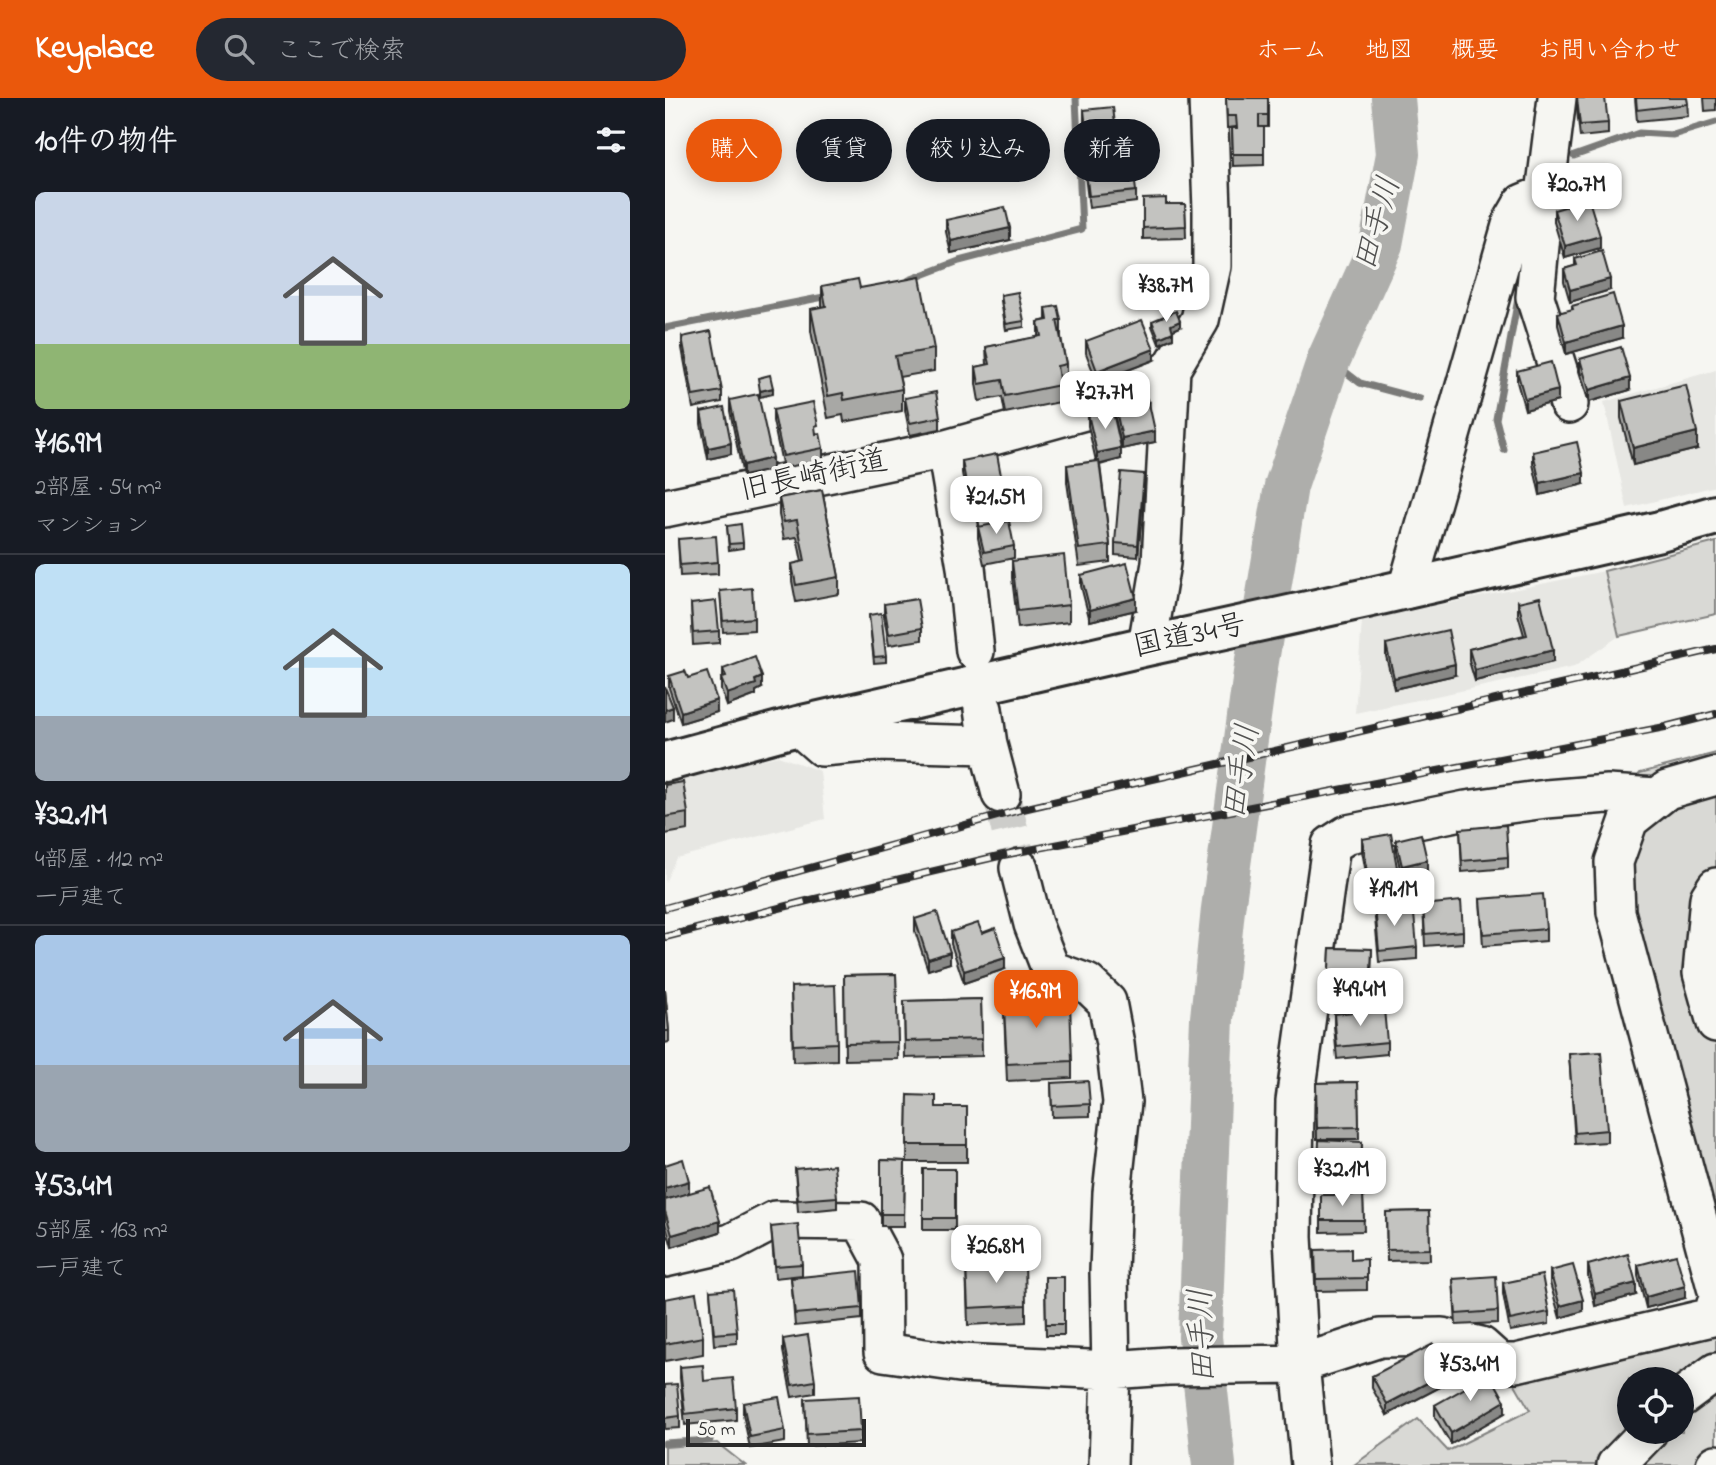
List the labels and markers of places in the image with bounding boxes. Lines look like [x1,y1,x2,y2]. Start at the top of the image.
pin: ¥20.7M [1520,164,1634,223]
pin: ¥38.7M [1109,264,1223,324]
pin: ¥27.7M [1048,372,1162,431]
pin: ¥21.5M [939,476,1053,536]
pin: ¥19.1M [1337,868,1451,928]
pin: ¥49.4M [1303,968,1417,1028]
pin: ¥16.9M [979,970,1093,1030]
pin: ¥32.1M [1285,1148,1399,1208]
pin: ¥26.8M [939,1226,1053,1285]
pin: ¥53.4M [1413,1344,1527,1403]

